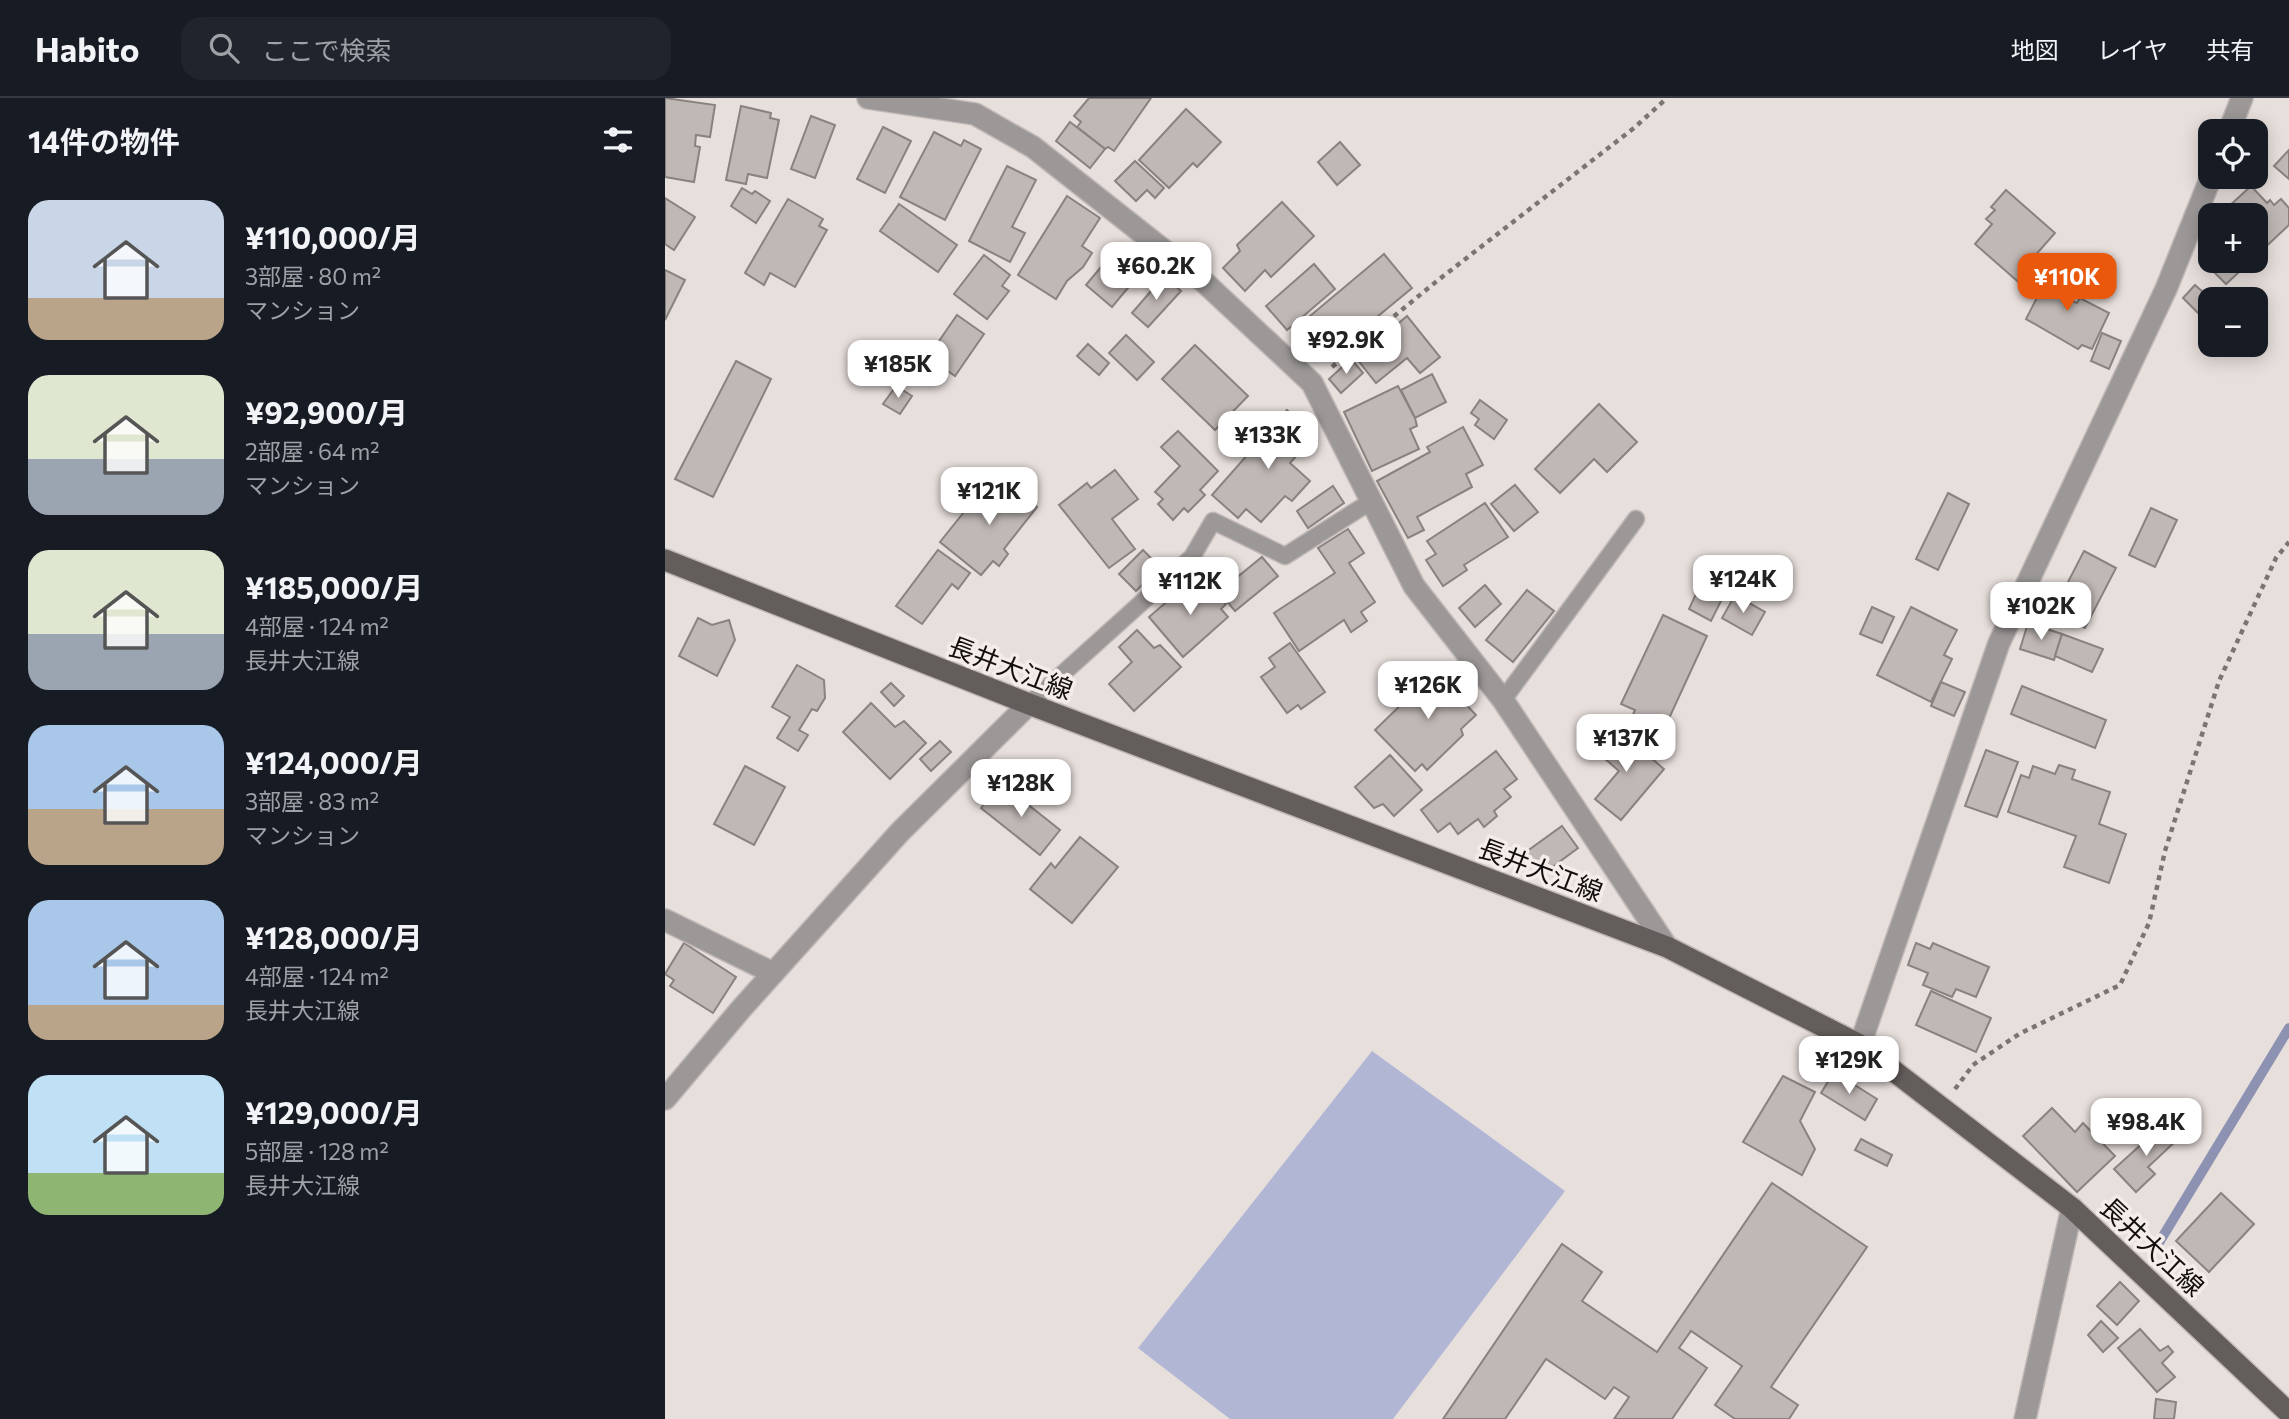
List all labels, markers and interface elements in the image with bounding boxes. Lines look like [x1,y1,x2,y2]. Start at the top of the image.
search box [181,17,671,80]
text: Habito [35,28,139,69]
icon: search [205,29,243,67]
text: ここで検索 [261,34,391,65]
text: 地図 [2011,35,2059,64]
text: レイヤ [2097,35,2168,64]
text: 共有 [2206,35,2254,64]
map controls [2198,119,2268,357]
button: locate [2198,119,2268,189]
icon: filters [599,121,637,159]
text: 14件の物件 [28,122,180,159]
button: + [2198,203,2268,273]
text: ¥110,000/月 [245,218,421,255]
icon: home [84,228,168,312]
pin: ¥60.2K [1099,242,1213,302]
text: ¥60.2K [1116,251,1196,279]
pin: ¥110K [2018,254,2116,313]
text: 3部屋 · 80 m² [245,262,381,290]
text: ¥110K [2034,262,2100,290]
button: − [2198,287,2268,357]
text: マンション [245,296,360,324]
pin: ¥92.9K [1289,316,1403,376]
text: ¥92.9K [1307,325,1385,353]
pin: ¥185K [849,341,947,400]
text: ¥185K [864,349,932,377]
text: ¥92,900/月 [245,393,408,430]
icon: home [84,403,168,487]
pin: ¥133K [1219,412,1317,471]
text: ¥133K [1234,420,1302,448]
text: 2部屋 · 64 m² [245,437,379,465]
pin: ¥121K [940,468,1038,527]
text: マンション [245,471,360,499]
text: ¥121K [957,476,1021,504]
pin: ¥124K [1694,556,1792,615]
pin: ¥112K [1141,558,1239,617]
text: ¥124K [1709,564,1777,592]
text: ¥112K [1158,566,1222,594]
text: ¥185,000/月 [245,568,423,605]
icon: home [84,578,168,662]
pin: ¥102K [1992,582,2090,642]
text: ¥102K [2006,591,2076,619]
text: 4部屋 · 124 m² [245,612,389,640]
street label: 長井大江線 [945,629,1077,705]
text: 長井大江線 [245,646,360,674]
pin: ¥126K [1379,662,1477,721]
text: ¥126K [1394,670,1462,698]
pin: ¥137K [1577,714,1675,774]
text: ¥137K [1592,723,1660,751]
text: ¥124,000/月 [245,743,423,780]
icon: home [84,753,168,837]
pin: ¥128K [972,760,1070,819]
text: ¥128K [987,768,1055,796]
text: 3部屋 · 83 m² [245,787,379,815]
text: マンション [245,821,360,849]
street label: 長井大江線 [1475,831,1607,907]
text: ¥128,000/月 [245,918,423,955]
icon: home [84,928,168,1012]
text: 4部屋 · 124 m² [245,962,389,990]
text: 長井大江線 [245,996,360,1024]
pin: ¥129K [1800,1037,1898,1096]
text: ¥129K [1815,1045,1883,1073]
text: ¥129,000/月 [245,1093,423,1130]
pin: ¥98.4K [2089,1098,2203,1158]
icon: home [84,1103,168,1187]
text: ¥98.4K [2107,1107,2185,1135]
text: 5部屋 · 128 m² [245,1137,389,1165]
text: 長井大江線 [245,1171,360,1199]
street label: 長井大江線 [2095,1190,2211,1302]

